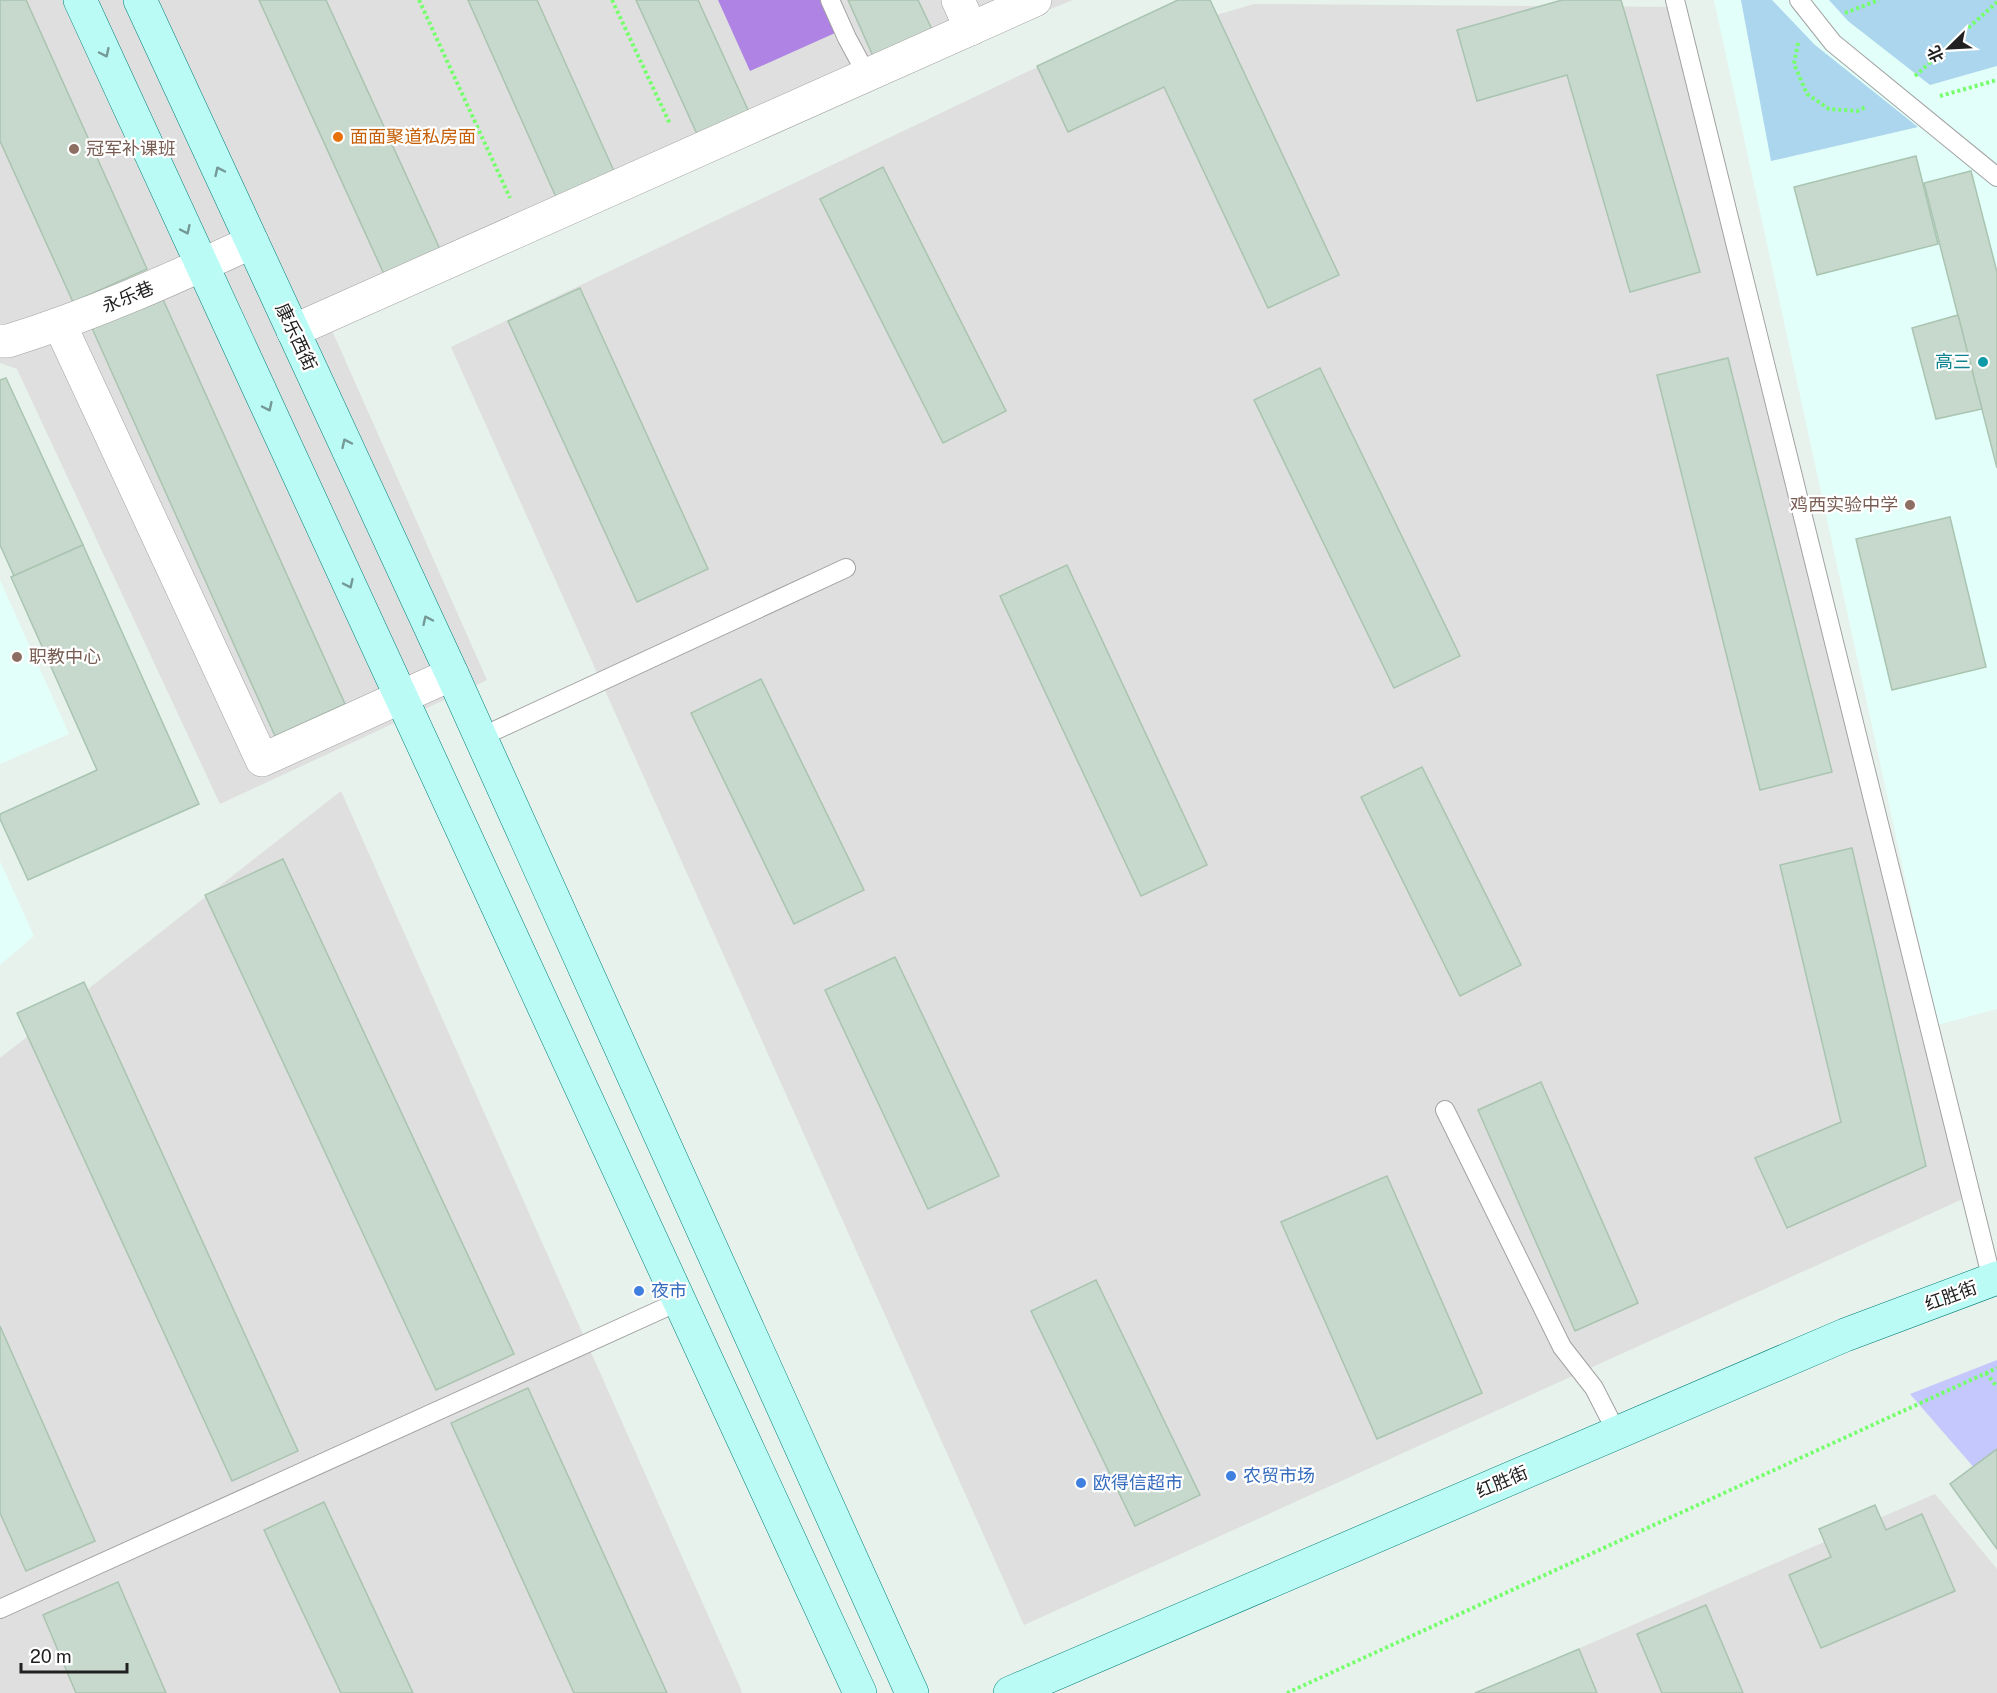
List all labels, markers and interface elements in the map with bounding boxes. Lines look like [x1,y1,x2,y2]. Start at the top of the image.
north arrow [1919,18,1979,78]
text: 北 [1924,43,1948,65]
one-way arrow [97,47,109,58]
place label: 面面聚道私房面 [350,126,476,147]
marker: 面面聚道私房面 [331,130,345,144]
place label: 冠军补课班 [86,138,176,159]
marker: 冠军补课班 [67,142,81,156]
one-way arrow [215,167,227,178]
one-way arrow [179,224,191,235]
street label: 永乐巷 [99,277,157,316]
street label: 康乐西街 [272,300,321,374]
place label: 高三 [1935,351,1971,372]
marker: 高三 [1976,355,1990,369]
one-way arrow [261,401,273,412]
one-way arrow [341,439,353,450]
place label: 鸡西实验中学 [1790,494,1898,515]
marker: 鸡西实验中学 [1903,498,1917,512]
one-way arrow [342,578,354,589]
one-way arrow [423,616,435,627]
place label: 职教中心 [29,646,101,667]
marker: 职教中心 [10,650,24,664]
street label: 红胜街 [1922,1276,1980,1315]
place label: 夜市 [651,1280,687,1301]
marker: 夜市 [632,1284,646,1298]
street label: 红胜街 [1473,1461,1531,1502]
place label: 农贸市场 [1243,1465,1315,1486]
marker: 农贸市场 [1224,1469,1238,1483]
place label: 欧得信超市 [1093,1472,1183,1493]
marker: 欧得信超市 [1074,1476,1088,1490]
scale bar [21,1636,128,1674]
text: 20 m [30,1646,72,1667]

